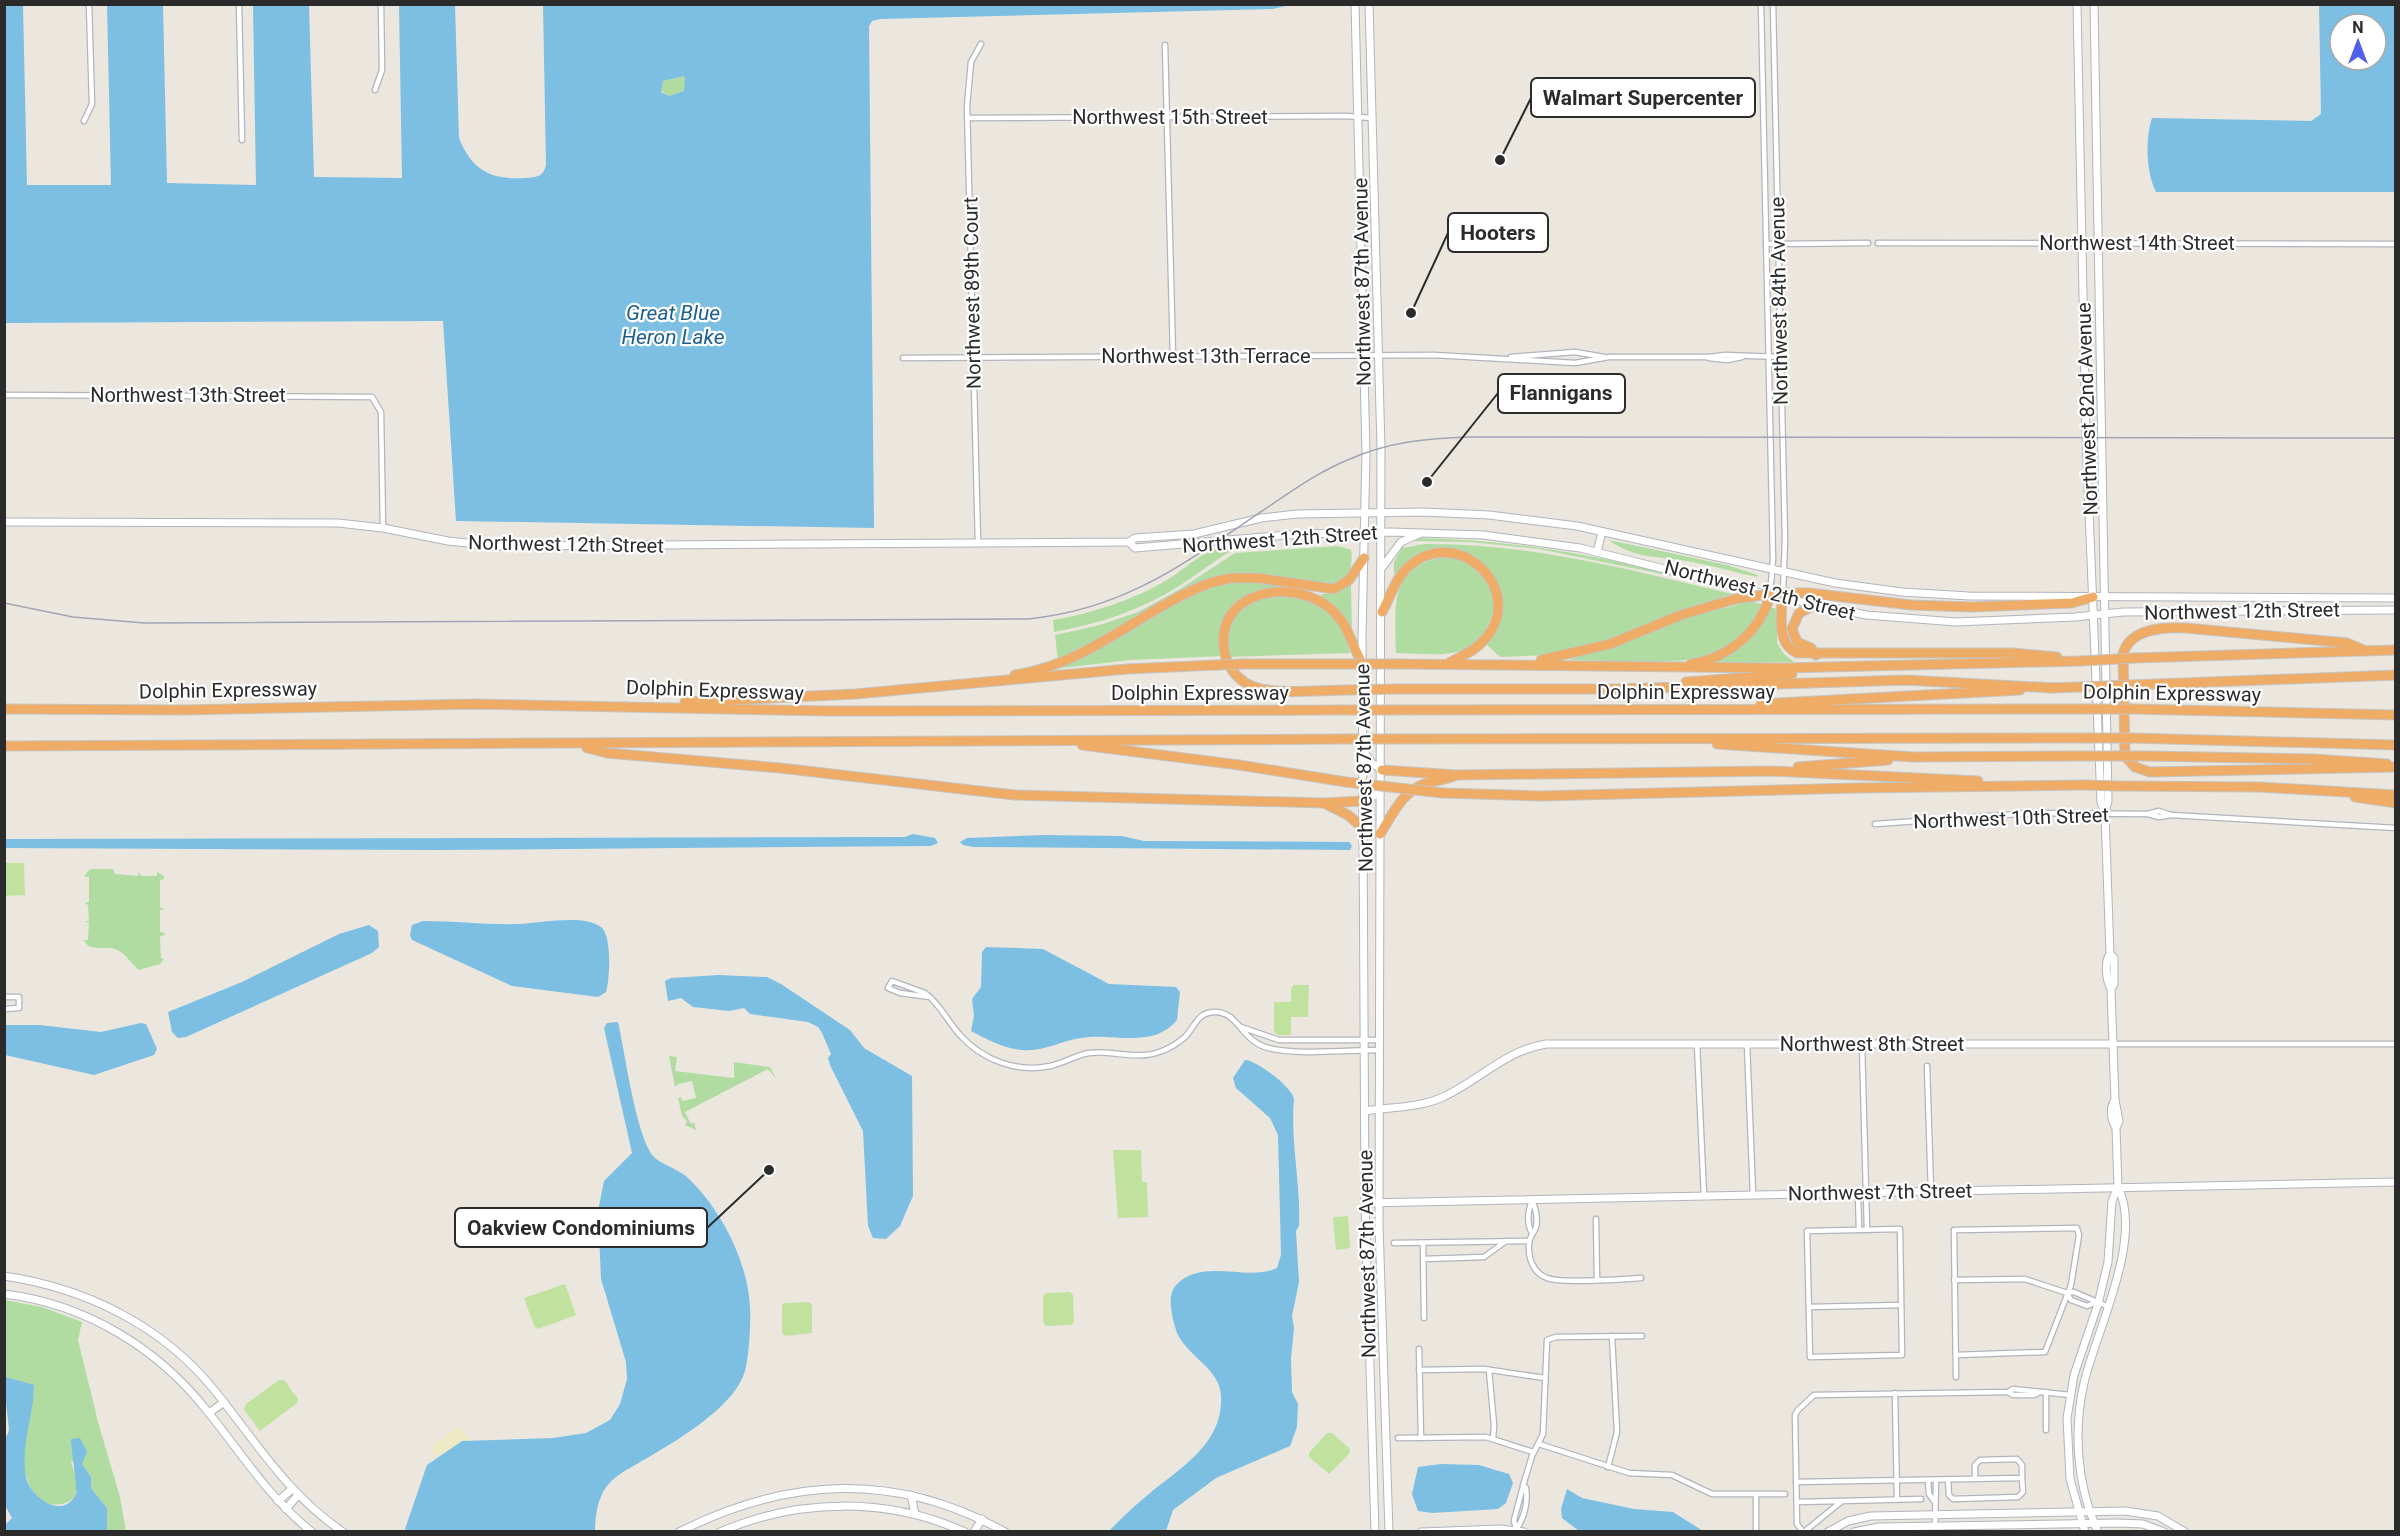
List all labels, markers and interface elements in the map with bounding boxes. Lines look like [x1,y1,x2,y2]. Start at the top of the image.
north arrow [2328,12,2388,72]
text: N [2352,18,2364,37]
callout: Walmart Supercenter [1531,78,1755,117]
text: Walmart Supercenter [1543,86,1743,110]
street label: Northwest 15th Street [1072,105,1268,129]
street label: Northwest 87th Avenue [1348,178,1376,386]
street label: Northwest 89th Court [958,197,986,389]
street label: Northwest 84th Avenue [1765,197,1793,405]
callout: Hooters [1448,213,1548,252]
text: Hooters [1460,221,1536,245]
street label: Northwest 14th Street [2039,231,2235,255]
water label: Great Blue Heron Lake [621,301,725,349]
street label: Northwest 82nd Avenue [2071,302,2103,516]
street label: Northwest 13th Terrace [1101,344,1311,368]
callout: Flannigans [1498,374,1625,413]
text: Flannigans [1509,381,1613,405]
street label: Northwest 13th Street [90,383,286,407]
street label: Northwest 12th Street [1182,520,1378,558]
street label: Northwest 12th Street [468,530,664,558]
street label: Northwest 12th Street [1662,555,1858,625]
street label: Northwest 12th Street [2144,597,2340,625]
street label: Northwest 87th Avenue [1350,664,1378,872]
street label: Dolphin Expressway [626,675,805,705]
street label: Dolphin Expressway [139,676,318,704]
street label: Dolphin Expressway [2083,679,2262,707]
street label: Dolphin Expressway [1597,680,1776,704]
street label: Dolphin Expressway [1111,681,1290,705]
street label: Northwest 10th Street [1913,803,2109,833]
street label: Northwest 8th Street [1780,1032,1964,1056]
street label: Northwest 87th Avenue [1353,1150,1381,1358]
street label: Northwest 7th Street [1788,1178,1972,1206]
callout: Oakview Condominiums [455,1208,707,1247]
text: Oakview Condominiums [467,1216,695,1240]

